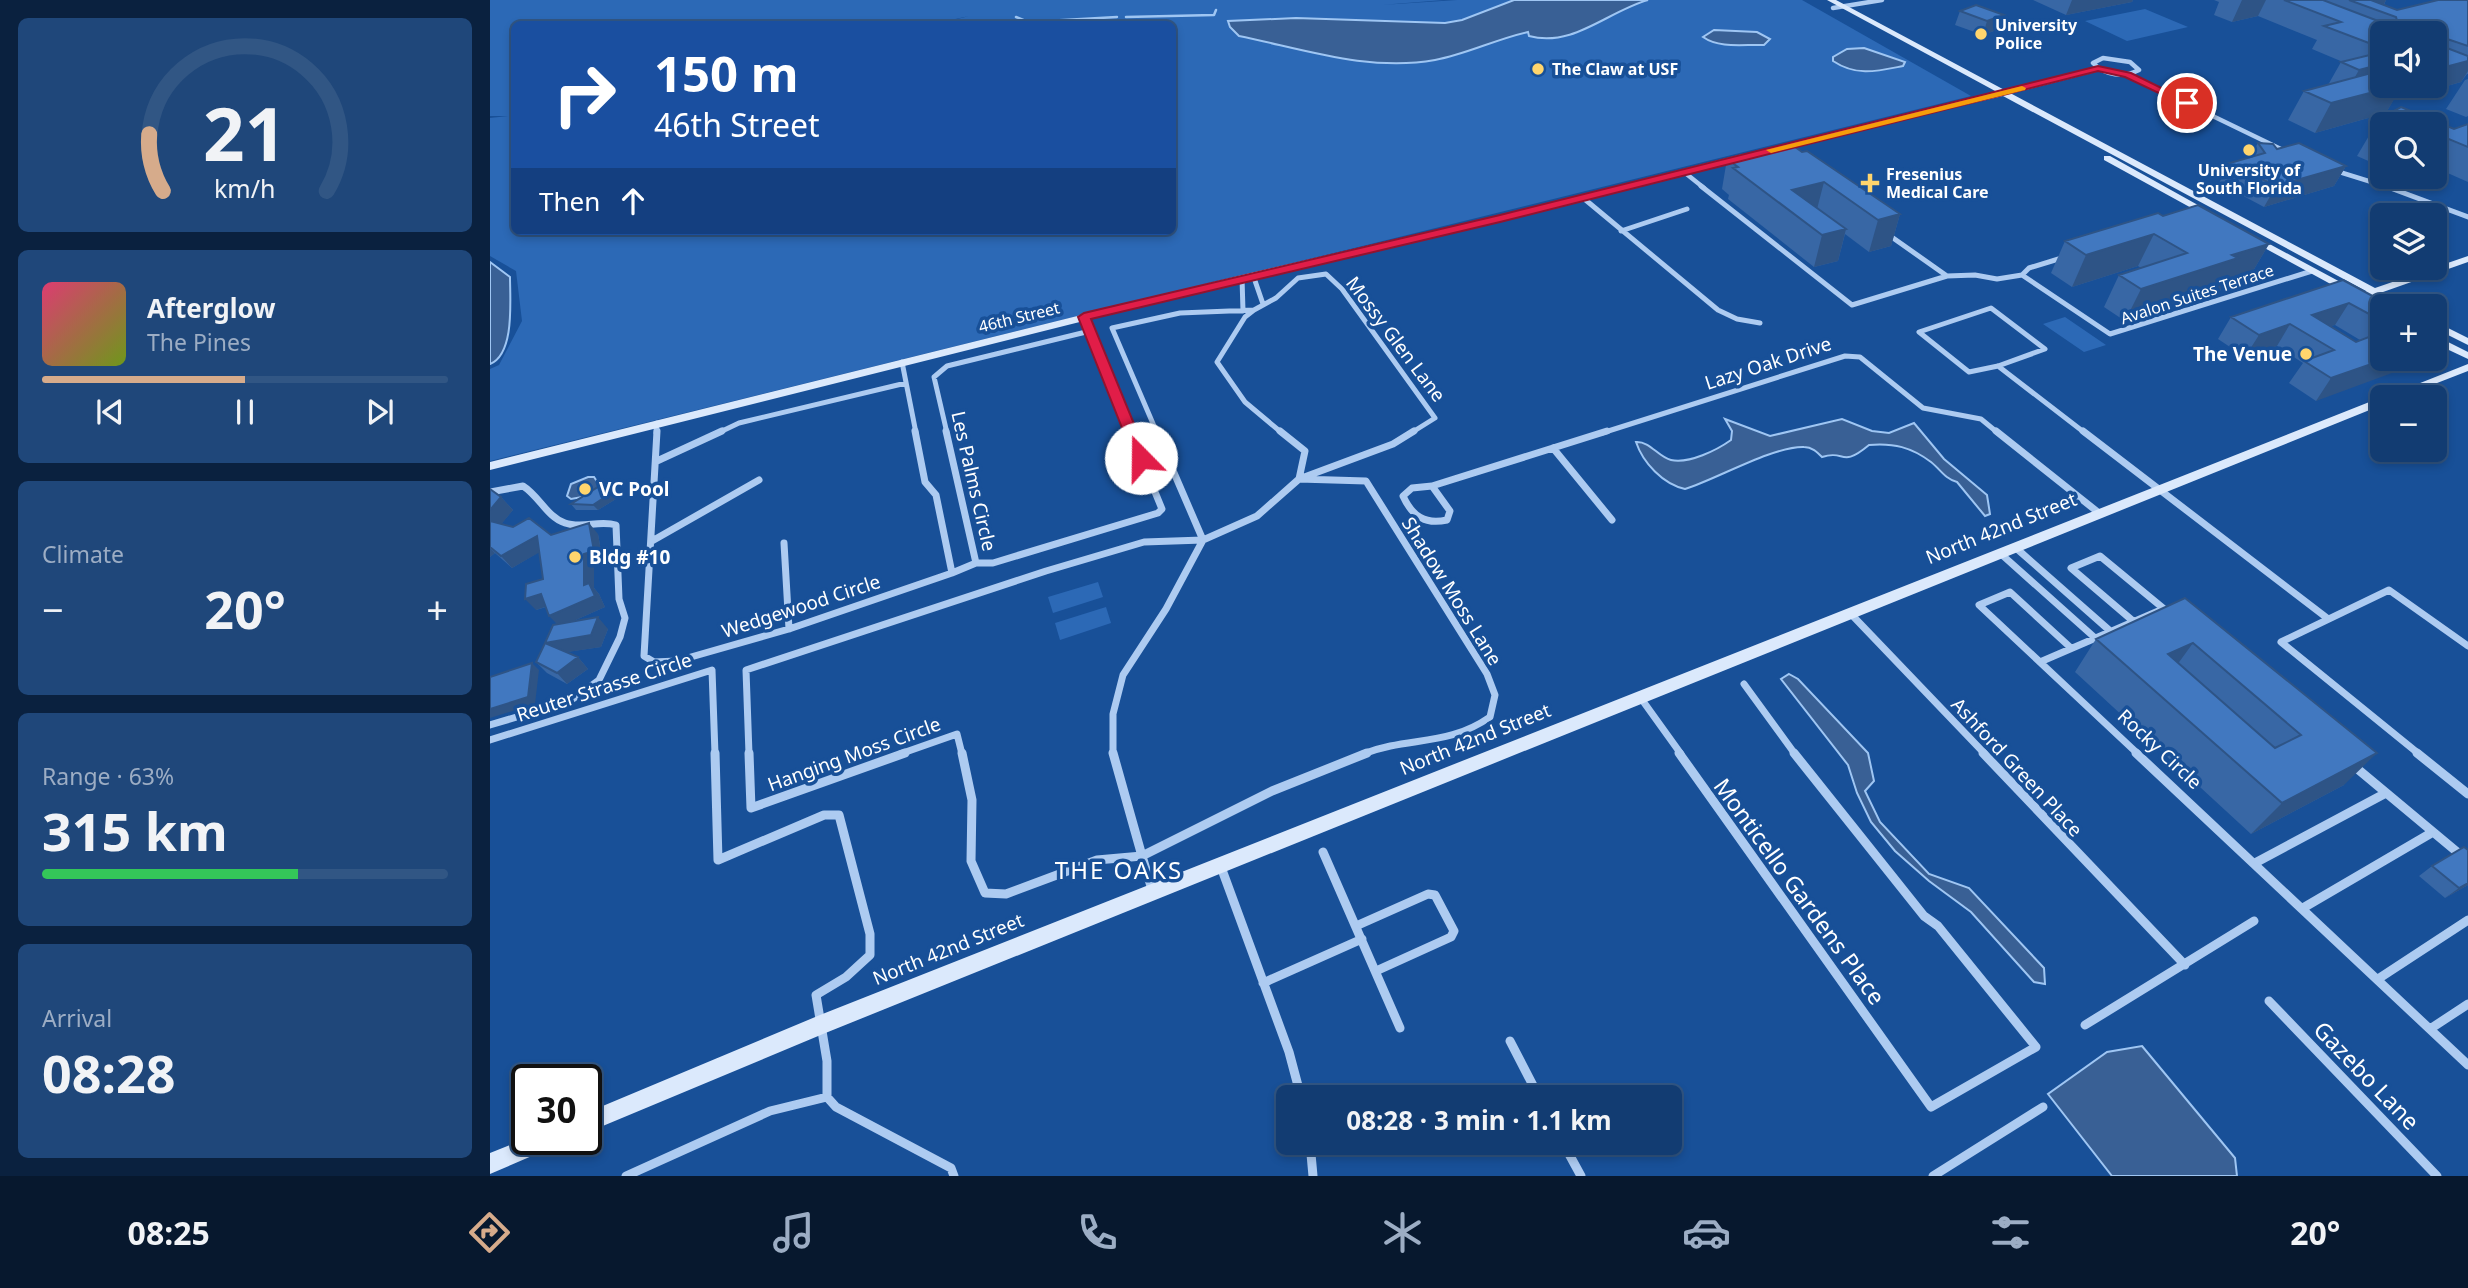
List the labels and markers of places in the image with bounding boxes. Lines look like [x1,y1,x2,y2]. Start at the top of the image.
place label: University Police [1995,14,2078,54]
marker: University Police [1973,26,1989,42]
place label: The Claw at USF [1552,58,1678,80]
marker: The Claw at USF [1530,61,1546,77]
pin [2157,73,2217,133]
marker: University of South Florida [2241,142,2257,158]
place label: University of South Florida [2196,159,2302,199]
place label: Fresenius Medical Care [1886,163,1989,203]
marker: Fresenius Medical Care [1860,173,1880,193]
place label: The Venue [2193,341,2292,367]
marker: The Venue [2298,346,2314,362]
place label: VC Pool [599,476,670,502]
marker: VC Pool [577,481,593,497]
place label: Bldg #10 [589,544,670,570]
marker: Bldg #10 [567,549,583,565]

